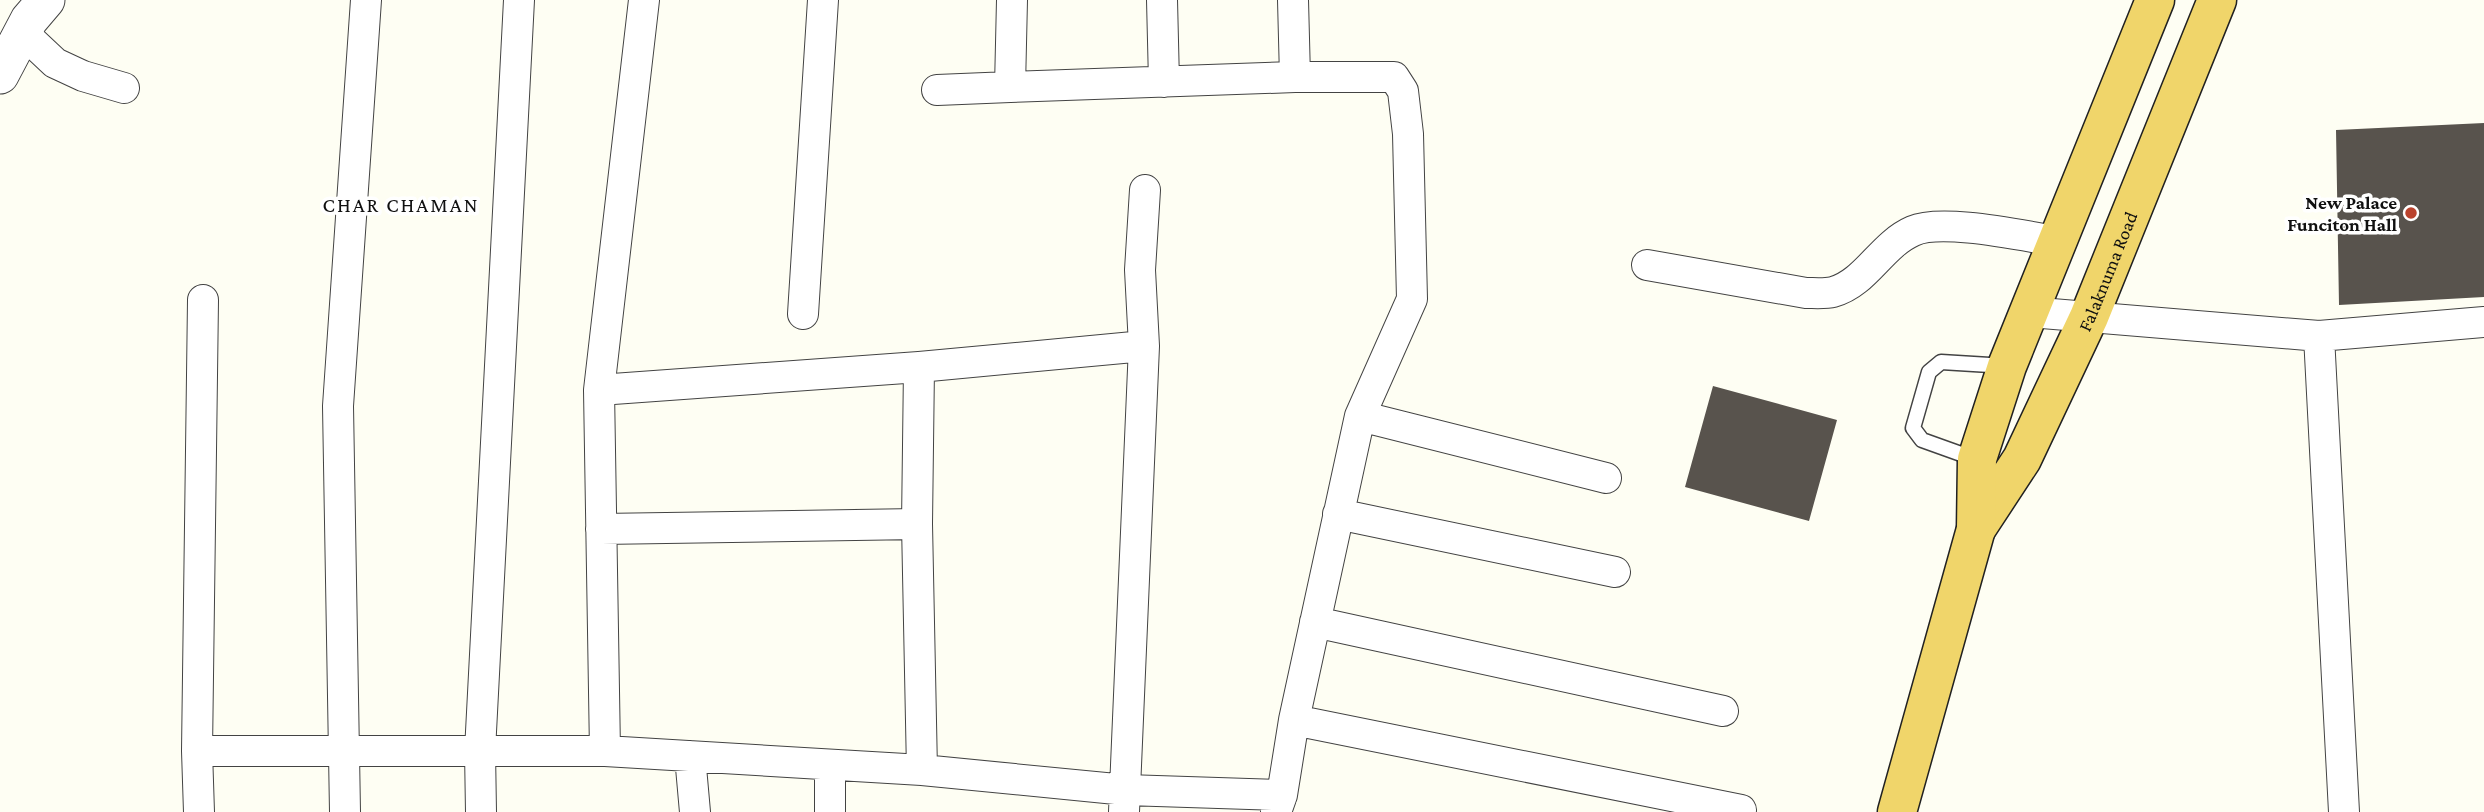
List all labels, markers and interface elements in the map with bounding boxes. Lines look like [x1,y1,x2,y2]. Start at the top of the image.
place label: New Palace Funciton Hall [2287,192,2397,235]
district label: CHAR CHAMAN [323,193,479,217]
marker: New Palace Funciton Hall [2403,205,2419,221]
street label: Falaknuma Road [2073,208,2141,334]

